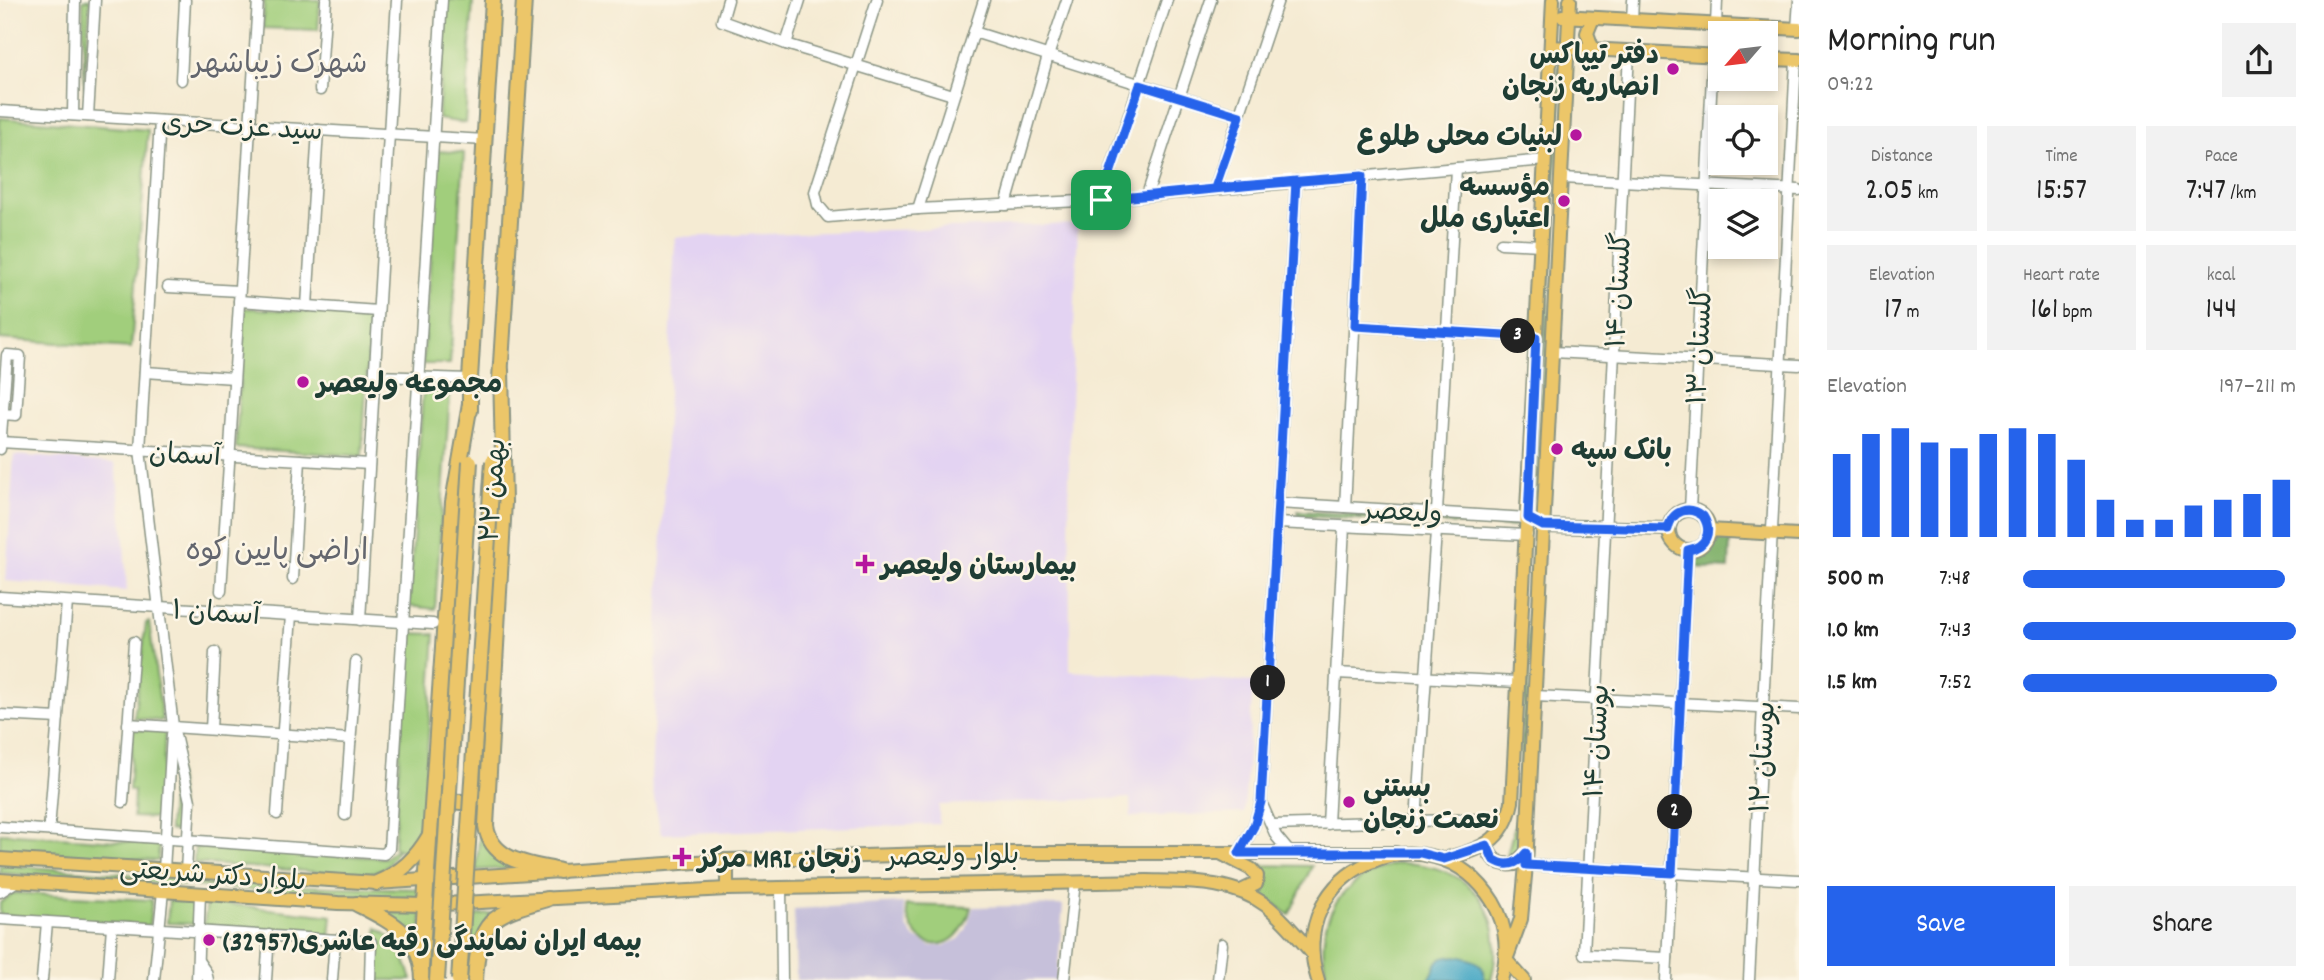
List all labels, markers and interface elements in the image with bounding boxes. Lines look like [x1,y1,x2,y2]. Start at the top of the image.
text: Morning run [1827,15,1996,70]
north arrow [1708,21,1778,91]
map controls [1708,21,1778,259]
button: share [2222,23,2296,97]
place label: دفتر تیپاکس انصاریه زنجان [1502,38,1659,110]
district label: شهرک زیباشهر [189,45,368,88]
marker: دفتر تیپاکس انصاریه زنجان [1665,61,1681,77]
text: 09:22 [1827,69,1874,102]
button: locate [1708,105,1778,175]
street label: سید عزت حری [160,106,323,154]
place label: لبنیات محلی طلوع [1357,120,1562,160]
marker: لبنیات محلی طلوع [1568,127,1584,143]
text: Distance [1871,144,1933,171]
text: Time [2045,144,2078,171]
text: Pace [2204,144,2238,171]
pin [1071,170,1131,230]
place label: مؤسسه اعتباری ملل [1420,170,1550,242]
text: 2.05 [1865,171,1913,214]
text: 15:57 [2036,171,2087,214]
text: 7:47 [2186,171,2226,214]
icon: arrive [1082,181,1120,219]
text: km [1913,181,1939,208]
text: /km [2226,181,2257,208]
button: layers [1708,189,1778,259]
marker: مؤسسه اعتباری ملل [1556,193,1572,209]
street label: گلستان ۱۴ [1598,231,1645,349]
text: Elevation [1869,263,1935,290]
text: Heart rate [2023,263,2100,290]
text: kcal [2207,263,2236,290]
street label: گلستان ۱۳ [1679,286,1726,406]
text: 17 [1884,290,1902,333]
text: 161 [2030,290,2058,333]
text: 144 [2205,290,2237,333]
text: m [1902,300,1920,327]
text: bpm [2058,300,2093,327]
pin: 3 [1500,318,1536,354]
text: 3 [1513,322,1522,349]
place label: مجموعه ولیعصر [314,367,502,407]
text: Elevation [1827,371,1907,404]
text: 197–211 m [2219,371,2296,404]
marker: مجموعه ولیعصر [295,374,311,390]
place label: بانک سپه [1571,434,1672,474]
street label: آسمان [148,436,223,480]
street label: ۲۲ بهمن [472,437,520,544]
marker: بانک سپه [1549,441,1565,457]
street label: ولیعصر [1360,493,1443,537]
district label: اراضی پایین کوه [186,532,368,575]
place label: بیمارستان ولیعصر [878,549,1077,589]
marker: بیمارستان ولیعصر [855,554,875,574]
text: 500 m [1827,563,1884,596]
text: 7:48 [1939,563,1970,596]
street label: آسمان ۱ [170,593,262,639]
text: 1.0 km [1827,615,1879,648]
text: 7:43 [1939,615,1971,648]
pin: 1 [1250,666,1286,700]
text: 1.5 km [1827,667,1877,700]
text: 7:52 [1939,667,1972,700]
text: 1 [1265,669,1270,696]
street label: بوستان ۱۴ [1577,683,1623,799]
street label: بوستان ۱۲ [1743,700,1789,814]
place label: بستنی نعمت زنجان [1363,771,1499,843]
marker: بستنی نعمت زنجان [1341,794,1357,810]
pin: 2 [1658,794,1692,830]
text: 2 [1670,798,1679,825]
street label: بلوار ولیعصر [884,838,1020,880]
place label: مرکز MRI زنجان [695,842,861,882]
marker: مرکز MRI زنجان [672,847,692,867]
street label: بلوار دکتر شریعتی [118,852,307,904]
button: Save [1827,886,2055,966]
button: Share [2069,886,2296,966]
place label: بیمه ایران نمایندگی رقیه عاشری(32957) [223,923,642,965]
marker: بیمه ایران نمایندگی رقیه عاشری(32957) [201,932,217,948]

